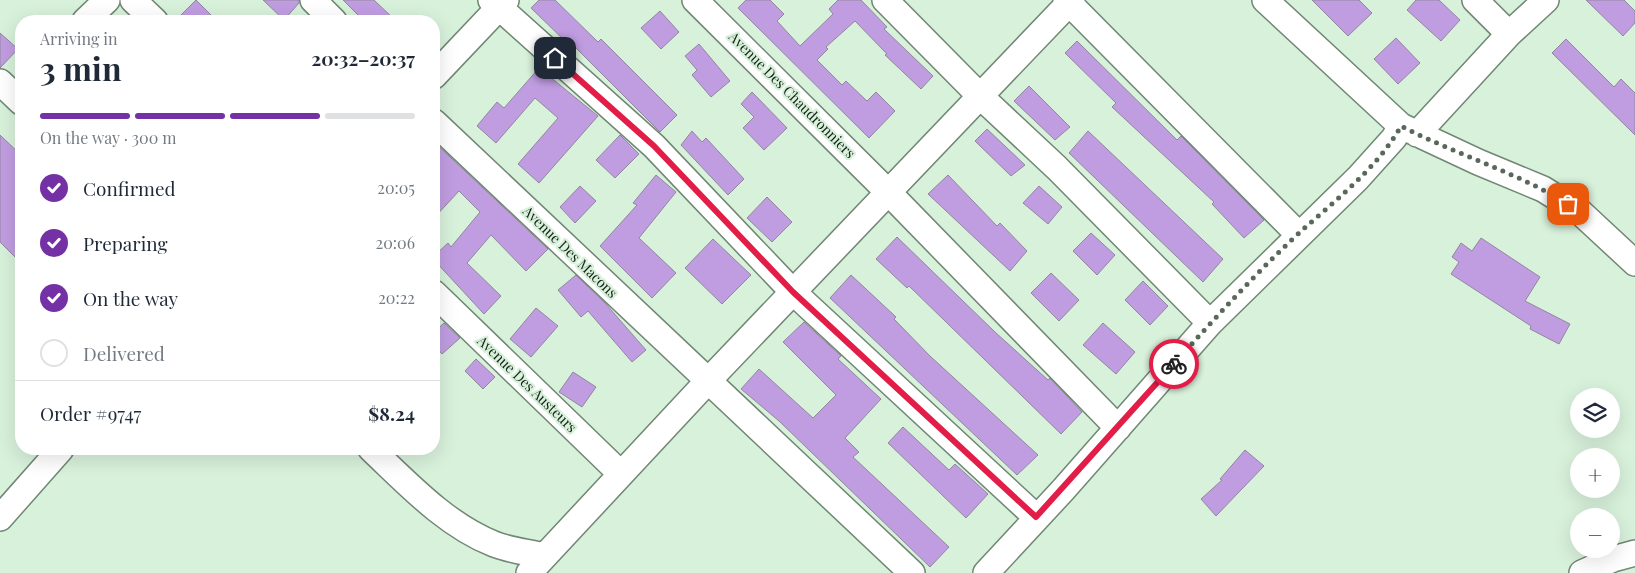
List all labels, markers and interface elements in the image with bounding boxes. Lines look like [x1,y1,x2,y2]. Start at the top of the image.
street label: Avenue Des Chaudronniers [724,26,860,162]
text: Arriving in [40,28,118,49]
pin [534,37,576,79]
icon: home [541,44,569,72]
text: 20:32–20:37 [311,45,415,71]
text: 3 min [40,46,122,89]
text: On the way · 300 m [40,127,176,148]
icon: check [40,174,68,202]
text: Confirmed [83,175,176,201]
text: 20:05 [377,177,415,198]
pin [1547,183,1589,225]
icon: bag [1554,190,1582,218]
street label: Avenue Des Macons [518,201,622,302]
icon: check [40,229,68,257]
text: Preparing [83,230,168,256]
text: 20:06 [376,232,415,253]
icon: check [40,284,68,312]
text: On the way [83,285,178,311]
text: 20:22 [378,287,415,308]
street label: Avenue Des Austeurs [473,330,581,436]
courier [1149,339,1199,389]
text: Delivered [83,340,165,366]
icon: bike [1160,350,1188,378]
map controls [1570,388,1620,558]
button: layers [1570,388,1620,438]
text: Order #9747 [40,400,141,426]
text: $8.24 [368,400,415,426]
button: + [1570,448,1620,498]
button: − [1570,508,1620,558]

